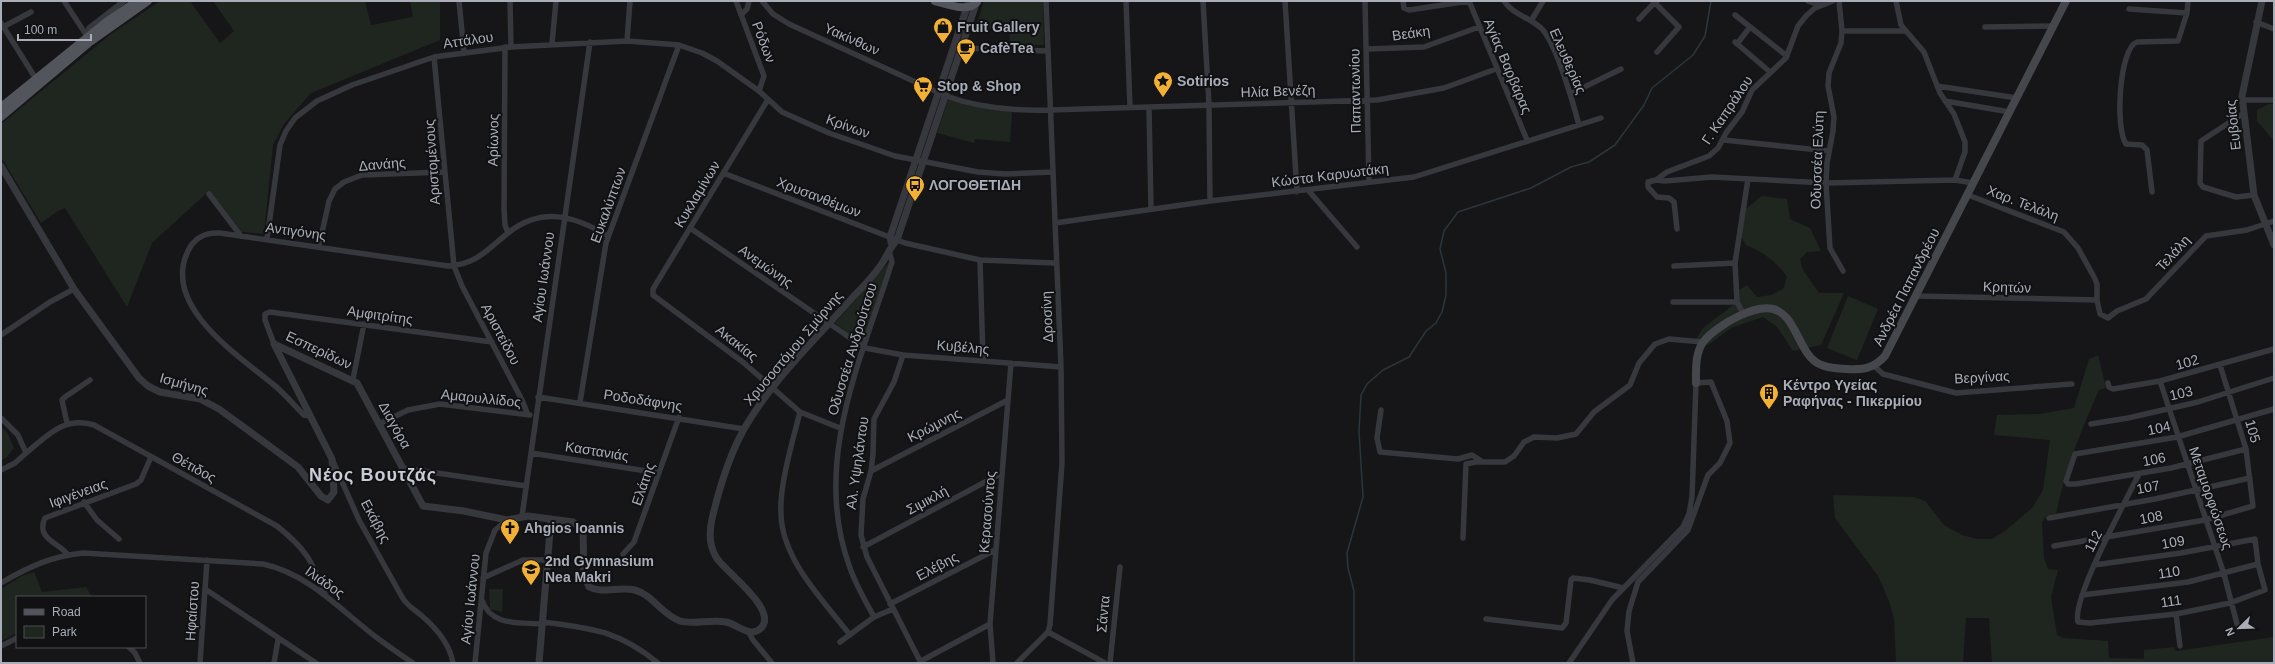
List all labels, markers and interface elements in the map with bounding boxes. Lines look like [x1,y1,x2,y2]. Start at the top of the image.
scale bar [18,16,91,42]
shop icon: Fruit Gallery [932,16,954,44]
street label: Αγίας Βαρβάρας [1481,16,1535,116]
street label: Ρόδων [749,19,779,65]
place label: Fruit Gallery [957,19,1040,35]
street label: Υακίνθων [822,20,882,58]
street label: Βεάκη [1391,22,1431,44]
text: 100 m [24,23,57,37]
street label: Ελευθερίας [1546,26,1590,97]
street label: Αττάλου [442,29,494,51]
cafe icon: CafèTea [955,37,977,65]
place label: CafèTea [980,40,1034,56]
street label: Παπαντωνίου [1346,49,1364,133]
place icon: Sotirios [1152,70,1174,98]
place label: Sotirios [1177,73,1229,89]
street label: Γ. Καπράλου [1698,73,1756,147]
supermarket icon: Stop & Shop [912,75,934,103]
place label: Stop & Shop [937,78,1021,94]
street label: Ηλία Βενέζη [1240,82,1316,100]
street label: Ευβοίας [2222,99,2244,151]
street label: Οδυσσέα Ελύτη [1807,110,1827,210]
street label: Κρίνων [824,111,872,141]
street label: Αρίωνος [485,113,501,167]
street label: Αριστομένους [421,118,443,205]
street label: Δανάης [358,154,406,174]
street label: Κυκλαμίνων [671,158,723,230]
street label: Κώστα Καρυωτάκη [1271,160,1389,190]
street label: Ευκαλύπτων [587,165,629,245]
street label: Χρυσανθέμων [775,174,863,220]
bus stop icon: ΛΟΓΟΘΕΤΙΔΗ [904,174,926,202]
place label: ΛΟΓΟΘΕΤΙΔΗ [929,177,1021,193]
street label: Χαρ. Τελάλη [1985,182,2061,224]
street label: Αντιγόνης [265,219,328,243]
street label: Ανδρέα Παπανδρέου [1869,225,1943,349]
street label: Αγίου Ιωάννου [529,231,557,323]
street label: Τελάλη [2153,232,2193,274]
street label: Ανεμώνης [736,241,797,291]
street label: Κρητών [1983,278,2031,296]
street label: Οδυσσέα Ανδρούτσου [824,281,880,417]
street label: Χρυσοστόμου Σμύρνης [740,287,846,409]
street label: Δροσίνη [1038,291,1056,343]
street label: Αριστείδου [478,301,524,367]
street label: Αμφιτρίτης [346,302,414,328]
street label: Ακακίας [713,322,762,365]
street label: Εσπερίδων [284,328,354,372]
street label: Κυβέλης [936,337,990,357]
street label: 102 [2174,351,2201,373]
street label: Βεργίνας [1954,368,2010,386]
street label: Ισμήνης [158,369,210,399]
place label: Κέντρο Υγείας Ραφήνας - Πικερμίου [1783,377,1922,409]
building icon: Κέντρο Υγείας Ραφήνας - Πικερμίου [1758,382,1780,410]
street label: 103 [2168,383,2194,403]
street label: Αμαρυλλίδος [440,386,522,410]
street label: Ροδοδάφνης [603,386,684,414]
street label: Διαγόρα [376,399,414,451]
street label: Κρώμνης [905,405,964,445]
street label: Αλ. Υψηλάντου [843,416,871,510]
street label: 104 [2146,418,2172,438]
street label: 105 [2242,418,2264,445]
street label: Καστανιάς [564,438,630,464]
street label: Μεταμορφώσεως [2186,444,2236,552]
street label: Θέτιδος [169,448,219,486]
street label: 106 [2141,449,2167,469]
street label: Ελάτης [628,460,658,508]
district label: Νέος Βουτζάς [309,465,437,486]
street label: Κερασούντος [975,470,999,554]
street label: Ιφιγένειας [47,475,109,511]
street label: 107 [2135,477,2161,497]
street label: Σιμικλή [903,482,951,518]
street label: Εκάβης [358,497,394,546]
street label: 108 [2138,507,2164,527]
church icon: Ahgios Ioannis [499,517,521,545]
place label: Ahgios Ioannis [524,520,625,536]
street label: 112 [2081,527,2105,555]
street label: 109 [2160,532,2186,552]
street label: Ελέβης [913,548,961,584]
street label: Αγίου Ιωάννου [457,553,483,645]
place label: 2nd Gymnasium Nea Makri [545,553,654,585]
school or university icon: 2nd Gymnasium Nea Makri [520,558,542,586]
street label: 110 [2157,562,2181,582]
street label: Ιλιάδος [302,563,348,601]
street label: Ηφαίστου [182,581,202,641]
street label: 111 [2159,592,2183,610]
street label: Σάντα [1093,595,1113,633]
legend [16,596,146,648]
text: Road [52,605,81,619]
north arrow [2219,608,2259,648]
text: Park [52,625,78,639]
text: N [2223,626,2237,638]

